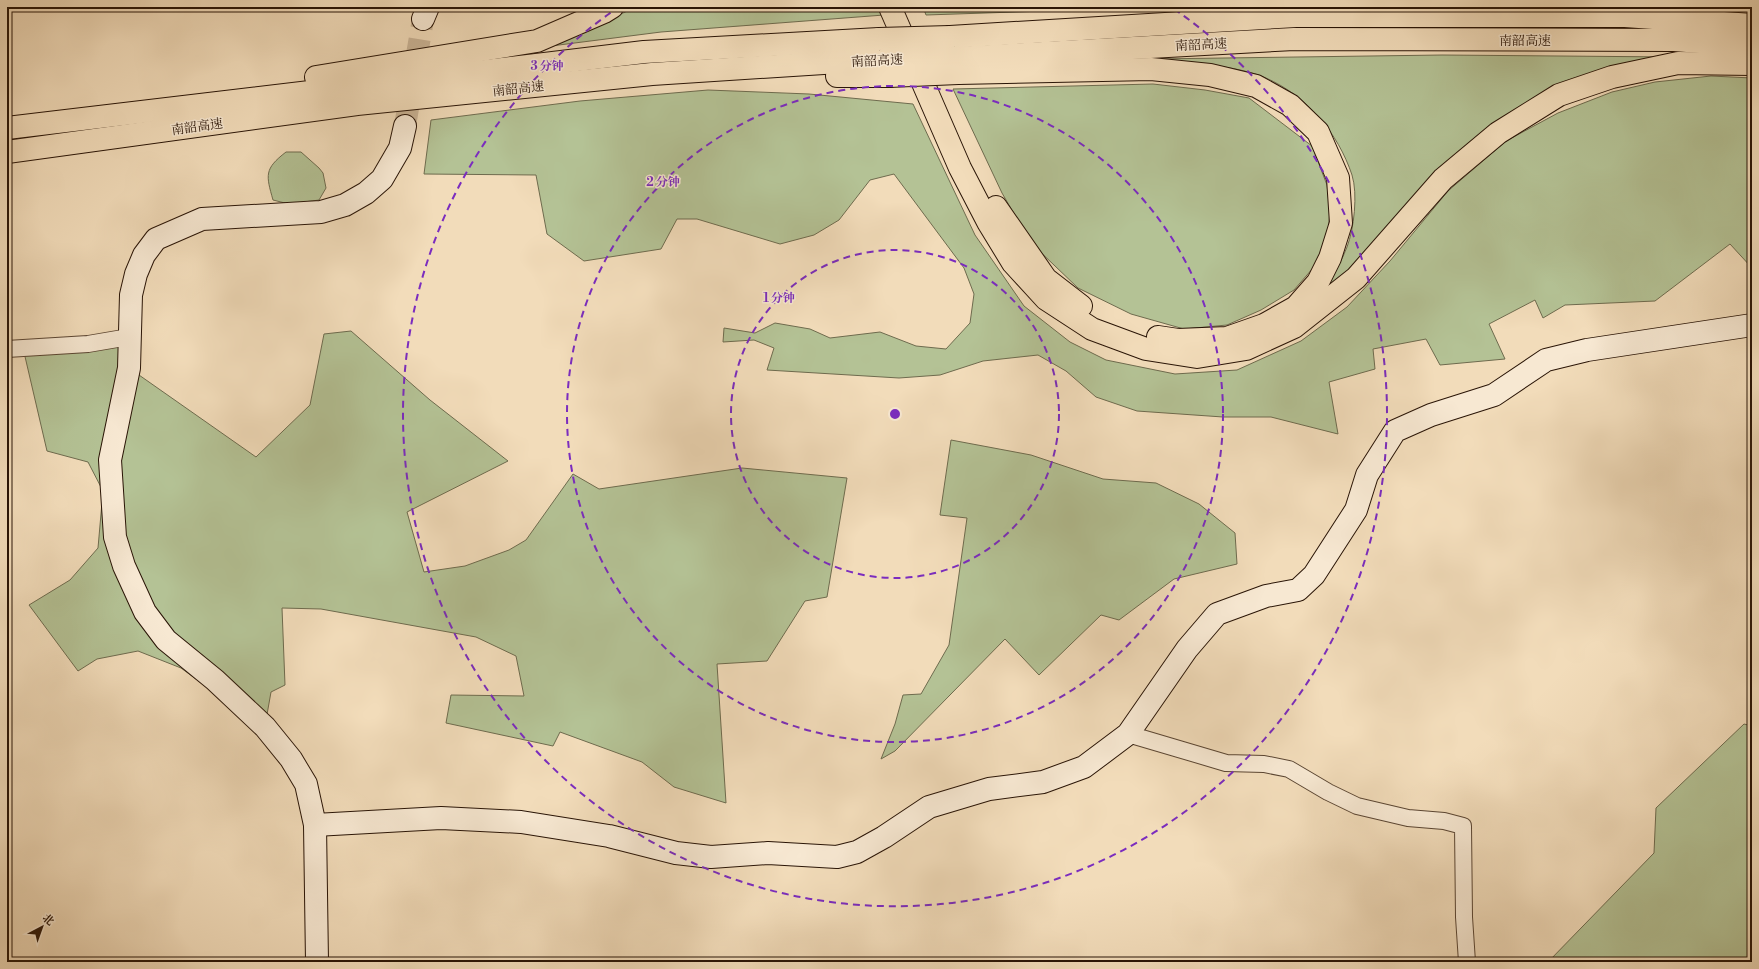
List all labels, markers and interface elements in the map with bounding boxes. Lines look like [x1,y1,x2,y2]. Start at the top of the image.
street label: 南韶高速 [1499,33,1551,49]
street label: 南韶高速 [1175,36,1227,54]
street label: 南韶高速 [851,52,903,70]
text: 3 分钟 [530,59,564,74]
street label: 南韶高速 [491,78,545,100]
street label: 南韶高速 [170,115,224,139]
text: 2 分钟 [646,175,680,190]
text: 1 分钟 [763,291,795,306]
centre of rings [888,407,902,421]
north arrow [22,907,62,947]
text: 北 [39,911,57,929]

